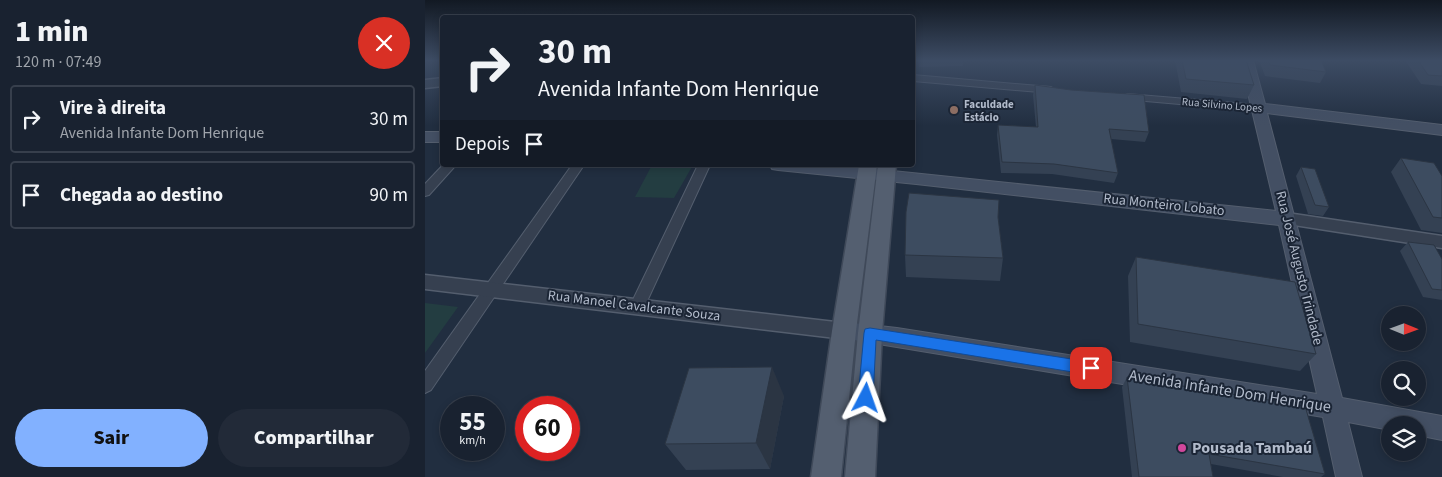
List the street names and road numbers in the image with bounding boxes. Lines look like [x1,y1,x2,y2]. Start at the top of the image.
street label: Rua Silvino Lopes [1181,94,1263,116]
street label: Rua Monteiro Lobato [1102,189,1226,221]
street label: Rua José Augusto Trindade [1270,189,1328,347]
street label: Rua Manoel Cavalcante Souza [547,285,721,327]
street label: Avenida Infante Dom Henrique [1127,364,1333,418]

